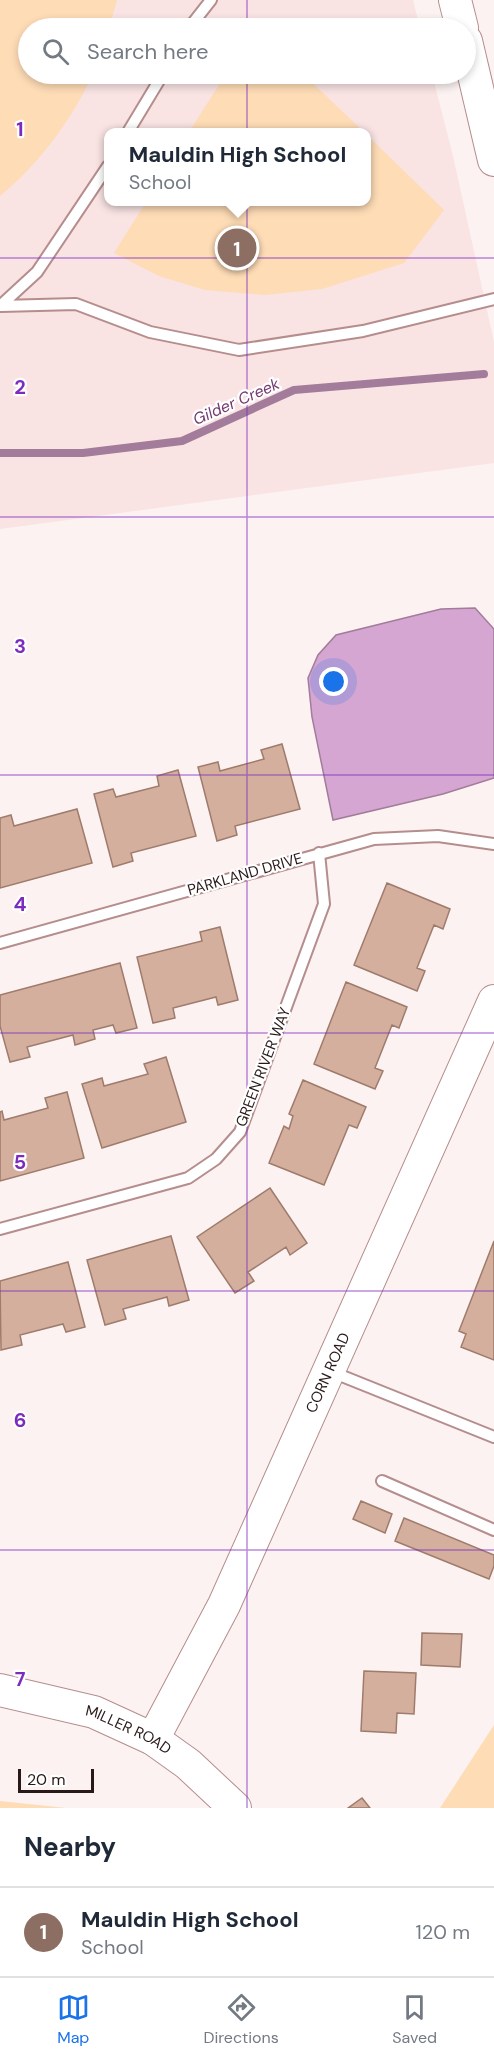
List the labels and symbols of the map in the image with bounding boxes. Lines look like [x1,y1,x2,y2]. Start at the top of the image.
text: 1 [16,116,24,142]
pin: 1 [218,226,256,270]
water label: Gilder Creek [190,373,284,430]
text: 2 [14,374,26,400]
text: 3 [14,633,26,659]
your location [319,667,348,696]
street label: PARKLAND DRIVE [185,848,305,900]
text: 4 [14,891,27,917]
street label: GREEN RIVER WAY [231,1004,295,1130]
text: 5 [14,1149,26,1175]
street label: CORN ROAD [301,1330,354,1416]
text: 6 [14,1407,26,1433]
text: 7 [15,1666,26,1692]
street label: MILLER ROAD [84,1700,175,1759]
scale bar [18,1766,94,1794]

